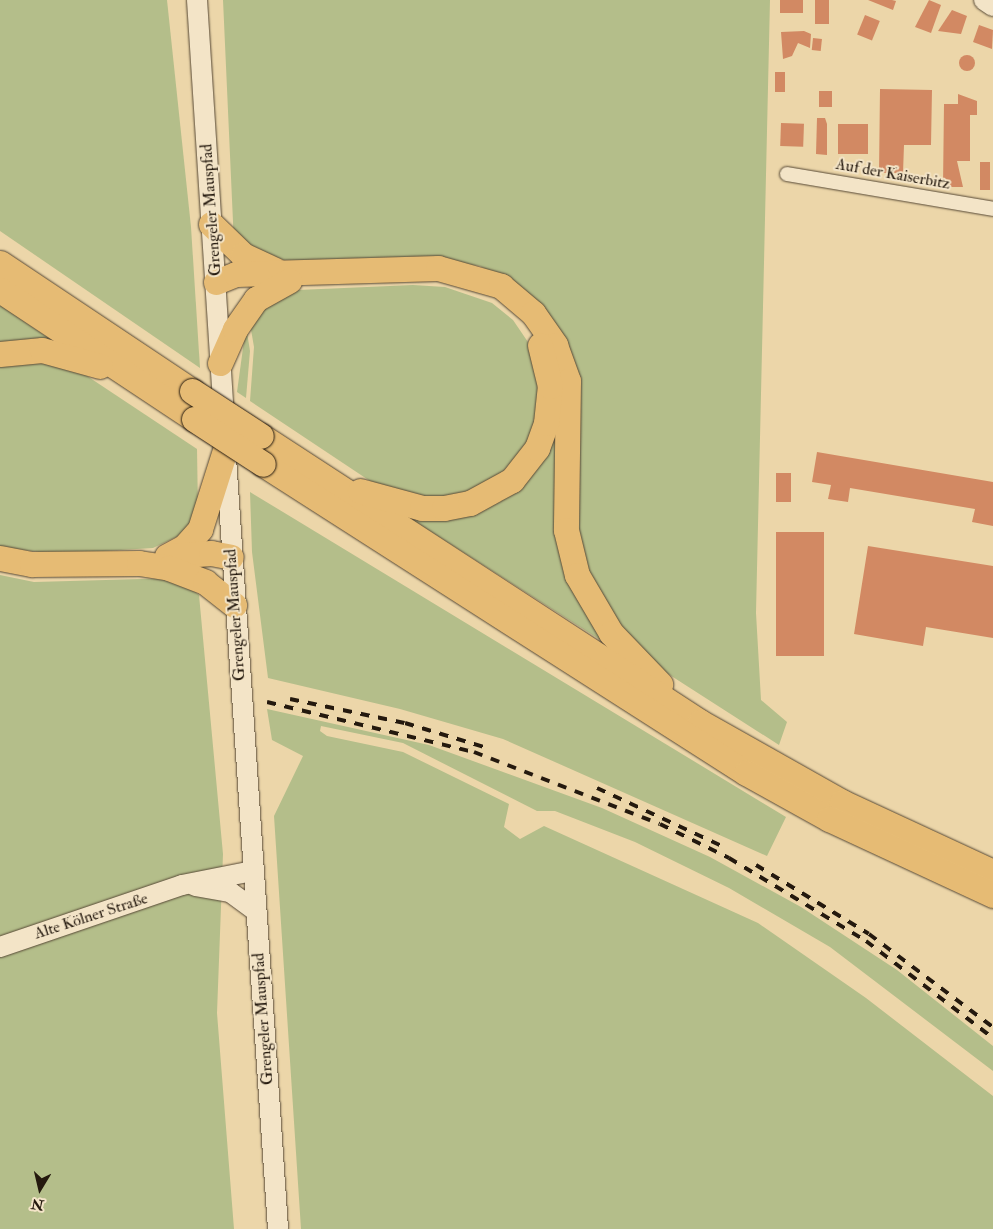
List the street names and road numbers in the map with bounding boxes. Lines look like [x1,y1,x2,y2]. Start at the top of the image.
street label: Grengeler Mauspfad [197,143,225,277]
street label: Auf der Kaiserbitz [834,154,952,194]
street label: Grengeler Mauspfad [221,548,249,682]
street label: Alte Kölner Straße [32,889,150,943]
street label: Grengeler Mauspfad [249,952,277,1086]

